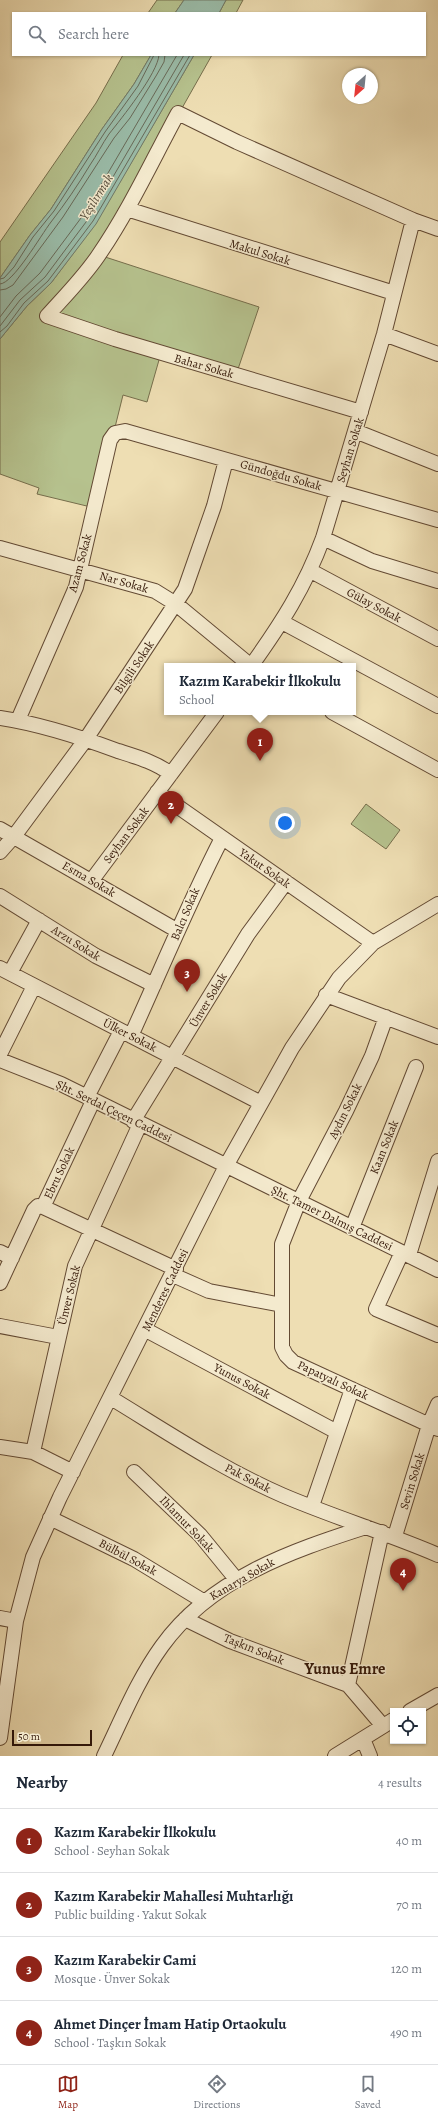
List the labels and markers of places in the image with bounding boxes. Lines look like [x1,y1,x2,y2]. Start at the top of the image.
pin: 1 [247,728,273,761]
pin: 2 [158,791,184,824]
pin: 3 [174,959,200,992]
pin: 4 [390,1558,416,1591]

